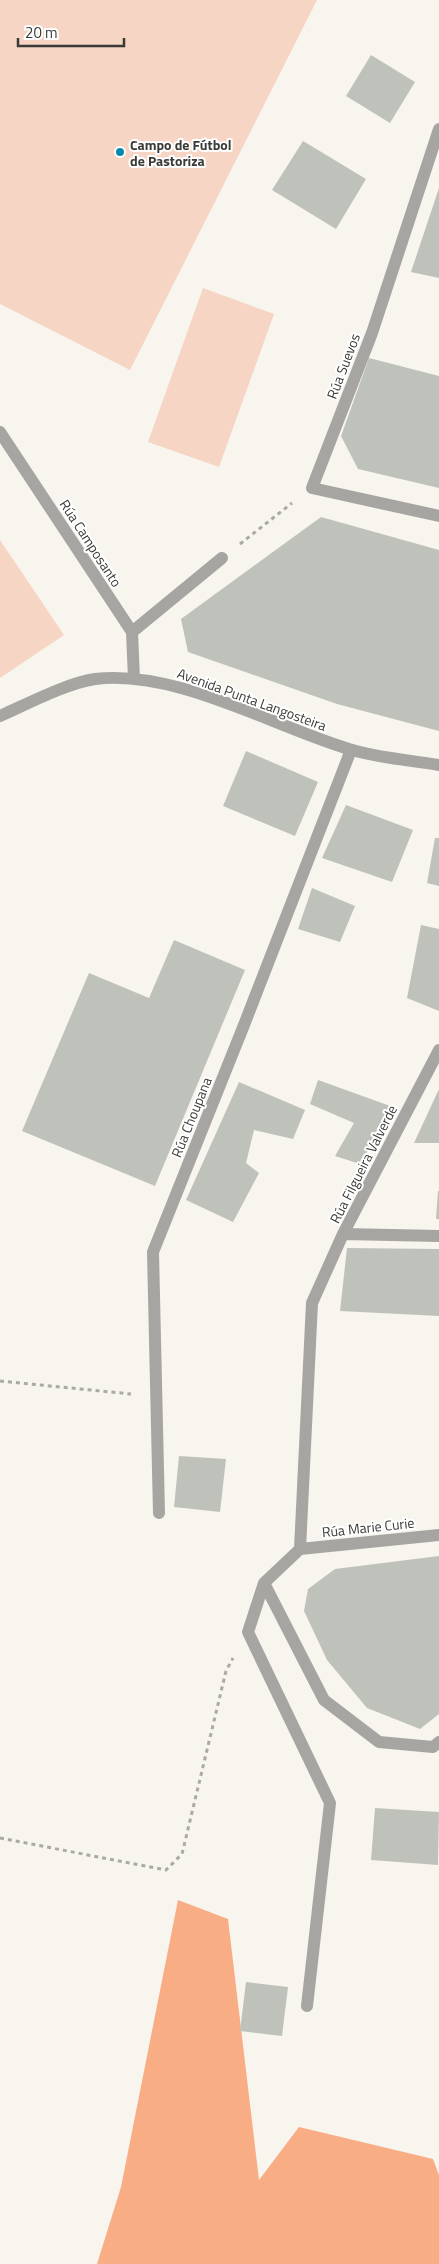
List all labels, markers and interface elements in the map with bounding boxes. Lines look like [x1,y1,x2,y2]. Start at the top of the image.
scale bar [18,15,124,47]
text: 20 m [25,21,58,44]
place label: Campo de Fútbol de Pastoriza [130,134,232,171]
marker: Campo de Fútbol de Pastoriza [114,146,126,158]
street label: Rúa Suevos [321,330,365,402]
street label: Rúa Camposanto [55,495,127,591]
street label: Avenida Punta Langosteira [174,662,330,736]
street label: Rúa Choupana [165,1074,217,1160]
street label: Rúa Filgueira Valverde [324,1101,402,1227]
street label: Rúa Marie Curie [321,1512,415,1542]

